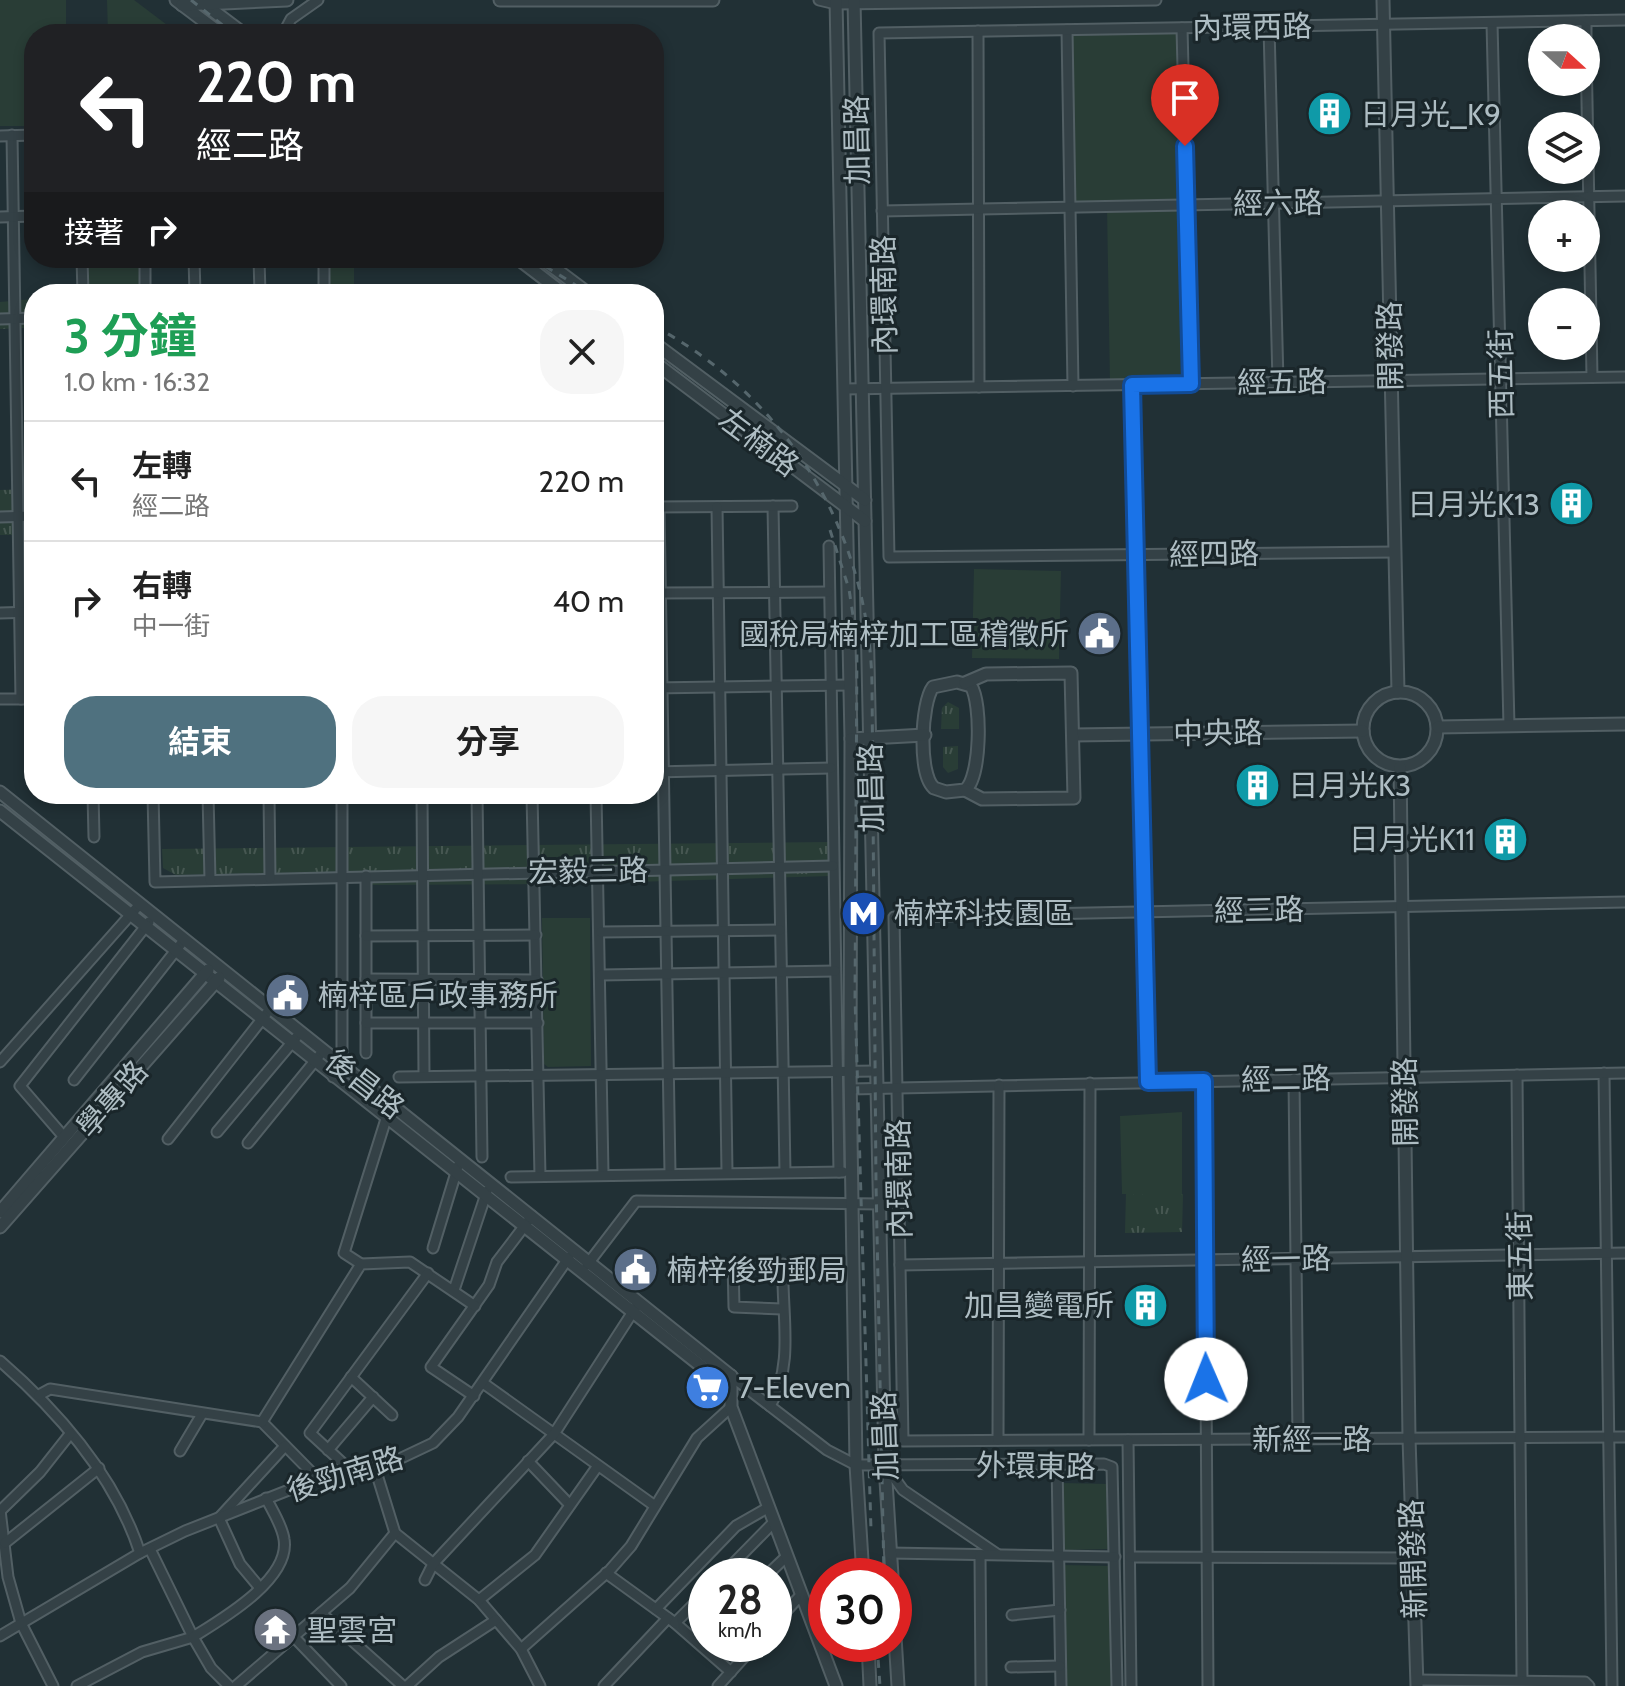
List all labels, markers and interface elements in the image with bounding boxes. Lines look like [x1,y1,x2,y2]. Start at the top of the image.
street label: 內環西路 [1192,7,1312,47]
north arrow [1528,24,1600,96]
map controls [1528,24,1600,360]
text: 220 m [196,48,356,116]
icon: left [64,56,168,160]
pin [1151,64,1219,146]
icon: arrive [1163,76,1207,120]
building icon: 日月光_K9 [1305,90,1353,138]
street label: 加昌路 [838,95,876,185]
place label: 日月光_K9 [1360,96,1501,133]
button: layers [1528,112,1600,184]
text: 經二路 [196,123,304,167]
street label: 經六路 [1233,184,1323,222]
button: + [1528,200,1600,272]
icon: right [140,208,184,252]
text: 接著 [64,214,124,251]
street label: 內環南路 [864,235,904,355]
button: − [1528,288,1600,360]
street label: 開發路 [1371,301,1409,391]
text: 3 分鐘 [64,307,197,365]
button: close [540,310,624,394]
street label: 西五街 [1482,329,1520,419]
street label: 經五路 [1237,363,1327,401]
text: 1.0 km · 16:32 [64,366,210,398]
street label: 左楠路 [712,400,806,484]
text: 左轉 [132,447,192,484]
icon: left [64,459,108,503]
text: 220 m [539,463,624,500]
building icon: 日月光K13 [1547,480,1595,528]
place label: 日月光K13 [1407,486,1540,523]
text: 經二路 [132,490,210,522]
street label: 經四路 [1169,535,1259,573]
text: 右轉 [132,567,192,604]
icon: right [64,579,108,623]
text: 40 m [553,583,624,620]
text: 中一街 [132,610,210,642]
public building icon: 國稅局楠梓加工區稽徵所 [1076,610,1124,658]
place label: 國稅局楠梓加工區稽徵所 [739,616,1069,653]
button: 結束 [64,696,336,788]
button: 分享 [352,696,624,788]
street label: 中央路 [1173,714,1263,752]
street label: 加昌路 [852,743,890,833]
building icon: 日月光K3 [1233,761,1281,809]
place label: 日月光K3 [1288,767,1411,804]
building icon: 日月光K11 [1482,815,1530,863]
place label: 日月光K11 [1348,821,1475,858]
street label: 宏毅三路 [528,851,648,891]
metro station icon: 楠梓科技園區 [839,889,887,937]
street label: 經三路 [1214,891,1304,929]
place label: 楠梓科技園區 [894,895,1074,932]
public building icon: 楠梓區戶政事務所 [263,971,311,1019]
place label: 楠梓區戶政事務所 [318,977,558,1014]
street label: 後昌路 [318,1042,412,1126]
street label: 學專路 [69,1053,155,1145]
street label: 開發路 [1386,1057,1424,1147]
street label: 經二路 [1241,1060,1331,1098]
street label: 內環南路 [879,1119,919,1239]
street label: 東五街 [1501,1211,1539,1301]
street label: 經一路 [1241,1240,1331,1278]
public building icon: 楠梓後勁郵局 [612,1246,660,1294]
place label: 楠梓後勁郵局 [667,1252,847,1289]
building icon: 加昌變電所 [1121,1281,1169,1329]
place label: 加昌變電所 [964,1287,1114,1324]
position arrow [1164,1337,1248,1421]
supermarket icon: 7-Eleven [683,1363,731,1411]
place label: 7-Eleven [738,1369,851,1406]
street label: 加昌路 [865,1390,905,1482]
street label: 新經一路 [1252,1421,1372,1458]
street label: 後勁南路 [282,1439,408,1509]
street label: 外環東路 [976,1446,1096,1486]
street label: 新開發路 [1392,1498,1434,1620]
speed limit sign: 30 [808,1558,912,1662]
text: 28 [717,1575,763,1624]
temple icon: 聖雲宮 [252,1606,300,1654]
place label: 聖雲宮 [307,1612,397,1649]
text: km/h [718,1618,762,1642]

